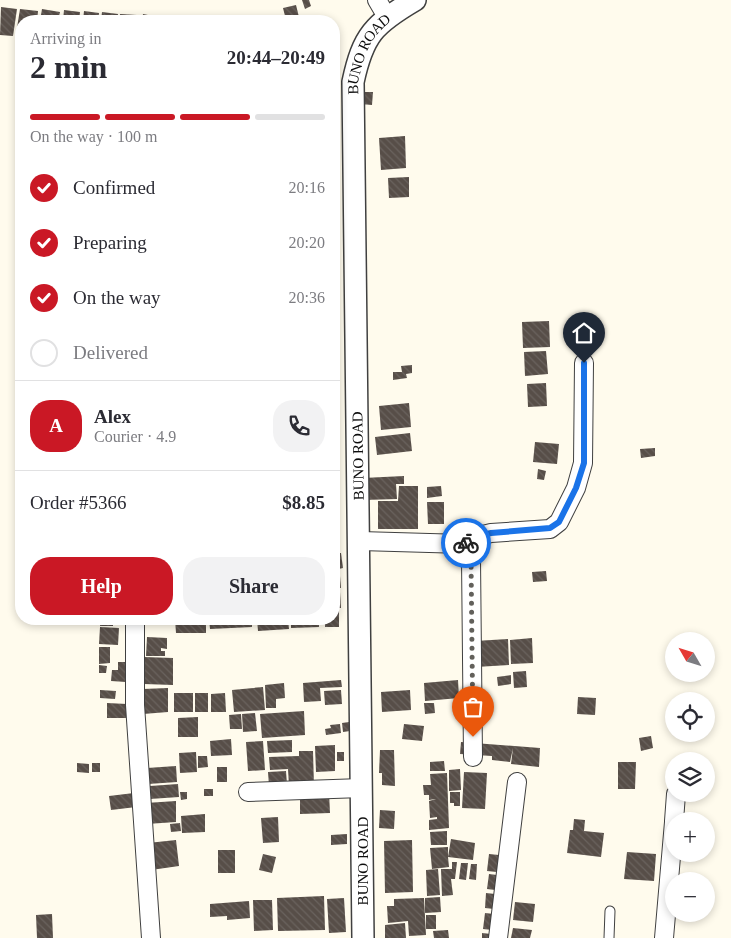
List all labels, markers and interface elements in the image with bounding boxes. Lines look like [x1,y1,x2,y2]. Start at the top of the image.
street label: BUNO ROAD [345,11,394,95]
text: Arriving in [30,30,102,47]
text: 20:44–20:49 [227,47,325,68]
text: 2 min [30,49,107,85]
text: On the way · 100 m [30,128,158,145]
icon: check [30,174,58,202]
text: Confirmed [73,177,155,198]
text: 20:16 [289,179,325,196]
icon: check [30,229,58,257]
text: Preparing [73,232,147,253]
text: 20:20 [289,234,325,251]
icon: check [30,284,58,312]
text: On the way [73,287,161,308]
text: 20:36 [289,289,325,306]
pin [563,312,605,363]
icon: home [570,319,598,347]
text: Delivered [73,342,148,363]
button: phone [273,400,325,452]
text: Alex [94,406,131,427]
street label: BUNO ROAD [349,411,367,501]
text: A [49,415,63,436]
text: Courier · 4.9 [94,428,176,445]
text: Order #5366 [30,492,127,513]
text: $8.85 [282,492,325,513]
courier [441,518,491,568]
icon: bike [452,529,480,557]
button: Help [30,557,173,615]
button: Share [183,557,325,615]
north arrow [665,632,715,682]
map controls [665,632,715,922]
pin [452,686,494,737]
button: locate [665,692,715,742]
icon: bag [459,693,487,721]
button: layers [665,752,715,802]
button: + [665,812,715,862]
street label: BUNO ROAD [355,816,371,905]
button: − [665,872,715,922]

